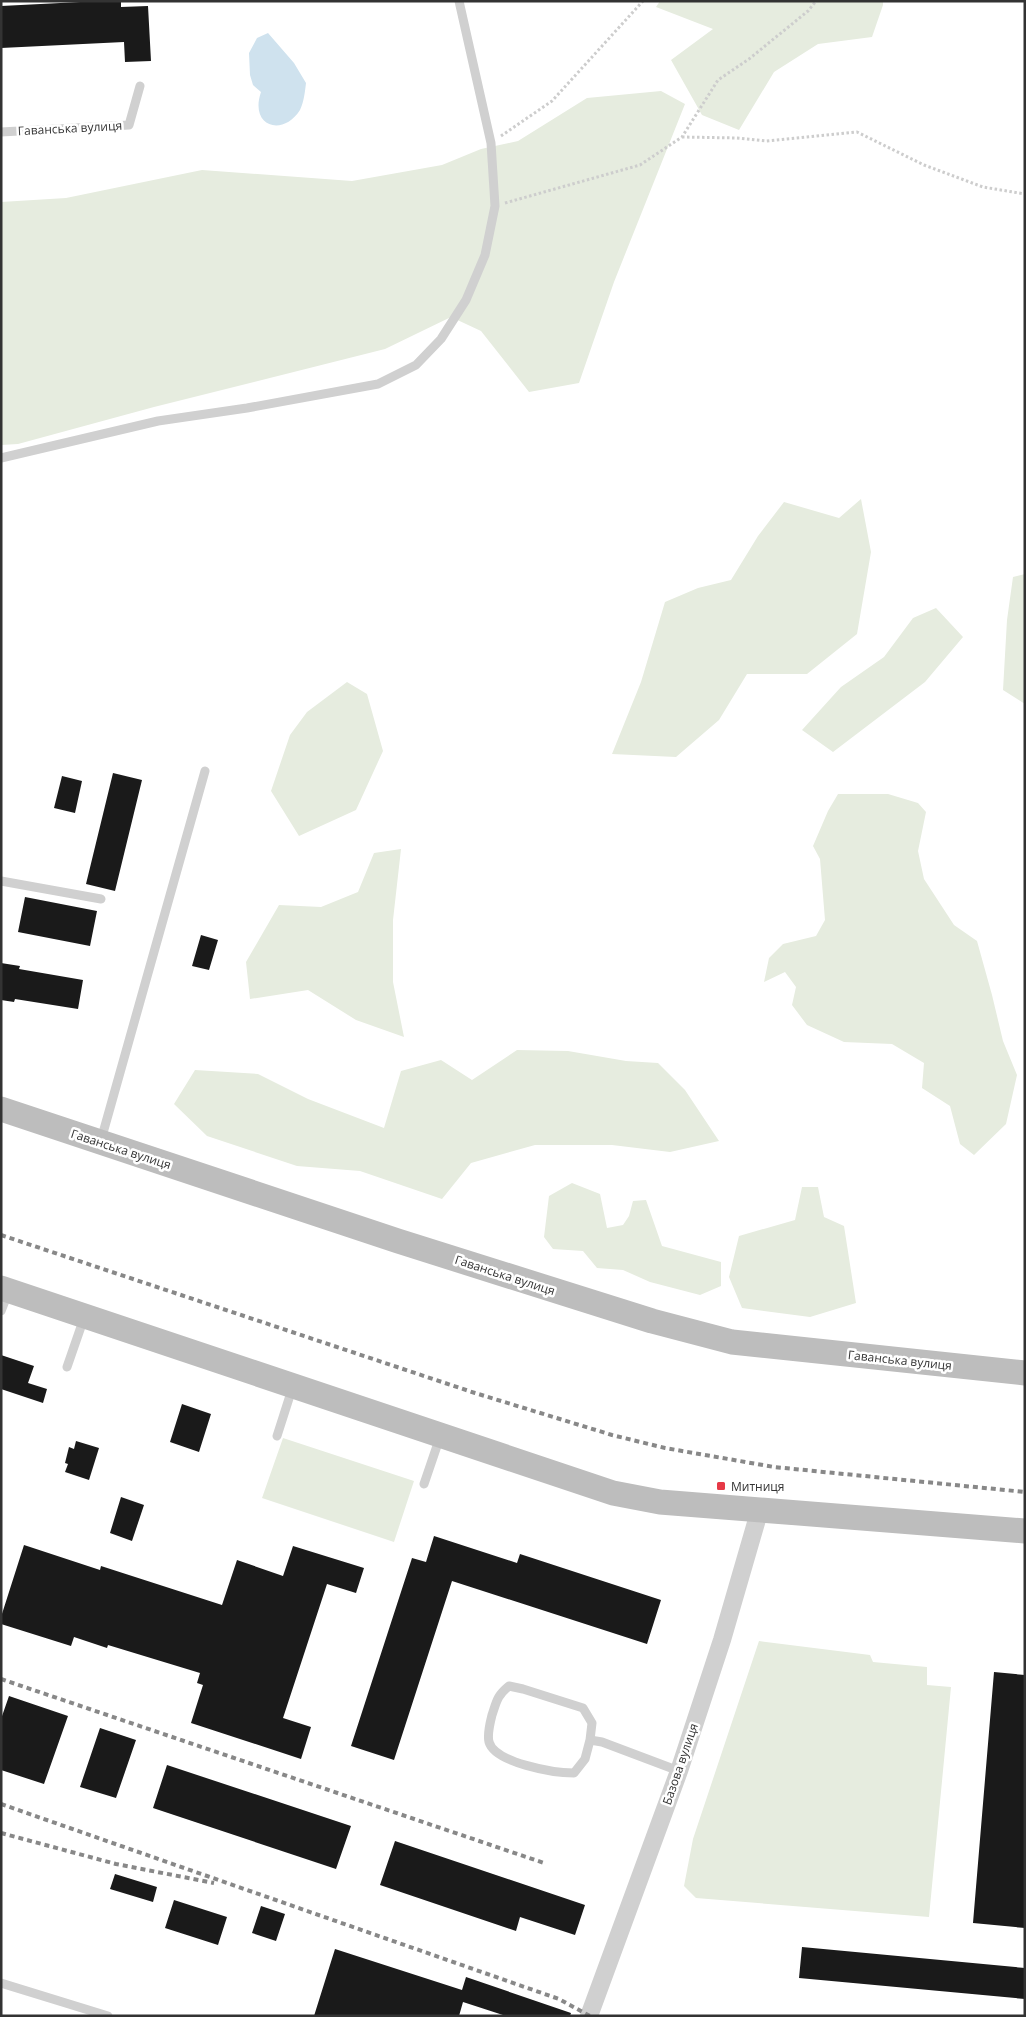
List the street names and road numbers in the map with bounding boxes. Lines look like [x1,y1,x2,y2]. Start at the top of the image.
street label: Гаванська вулиця [17,117,123,139]
street label: Гаванська вулиця [69,1125,173,1173]
street label: Гаванська вулиця [453,1251,557,1299]
street label: Гаванська вулиця [847,1346,953,1374]
street label: Базова вулиця [658,1721,702,1807]

